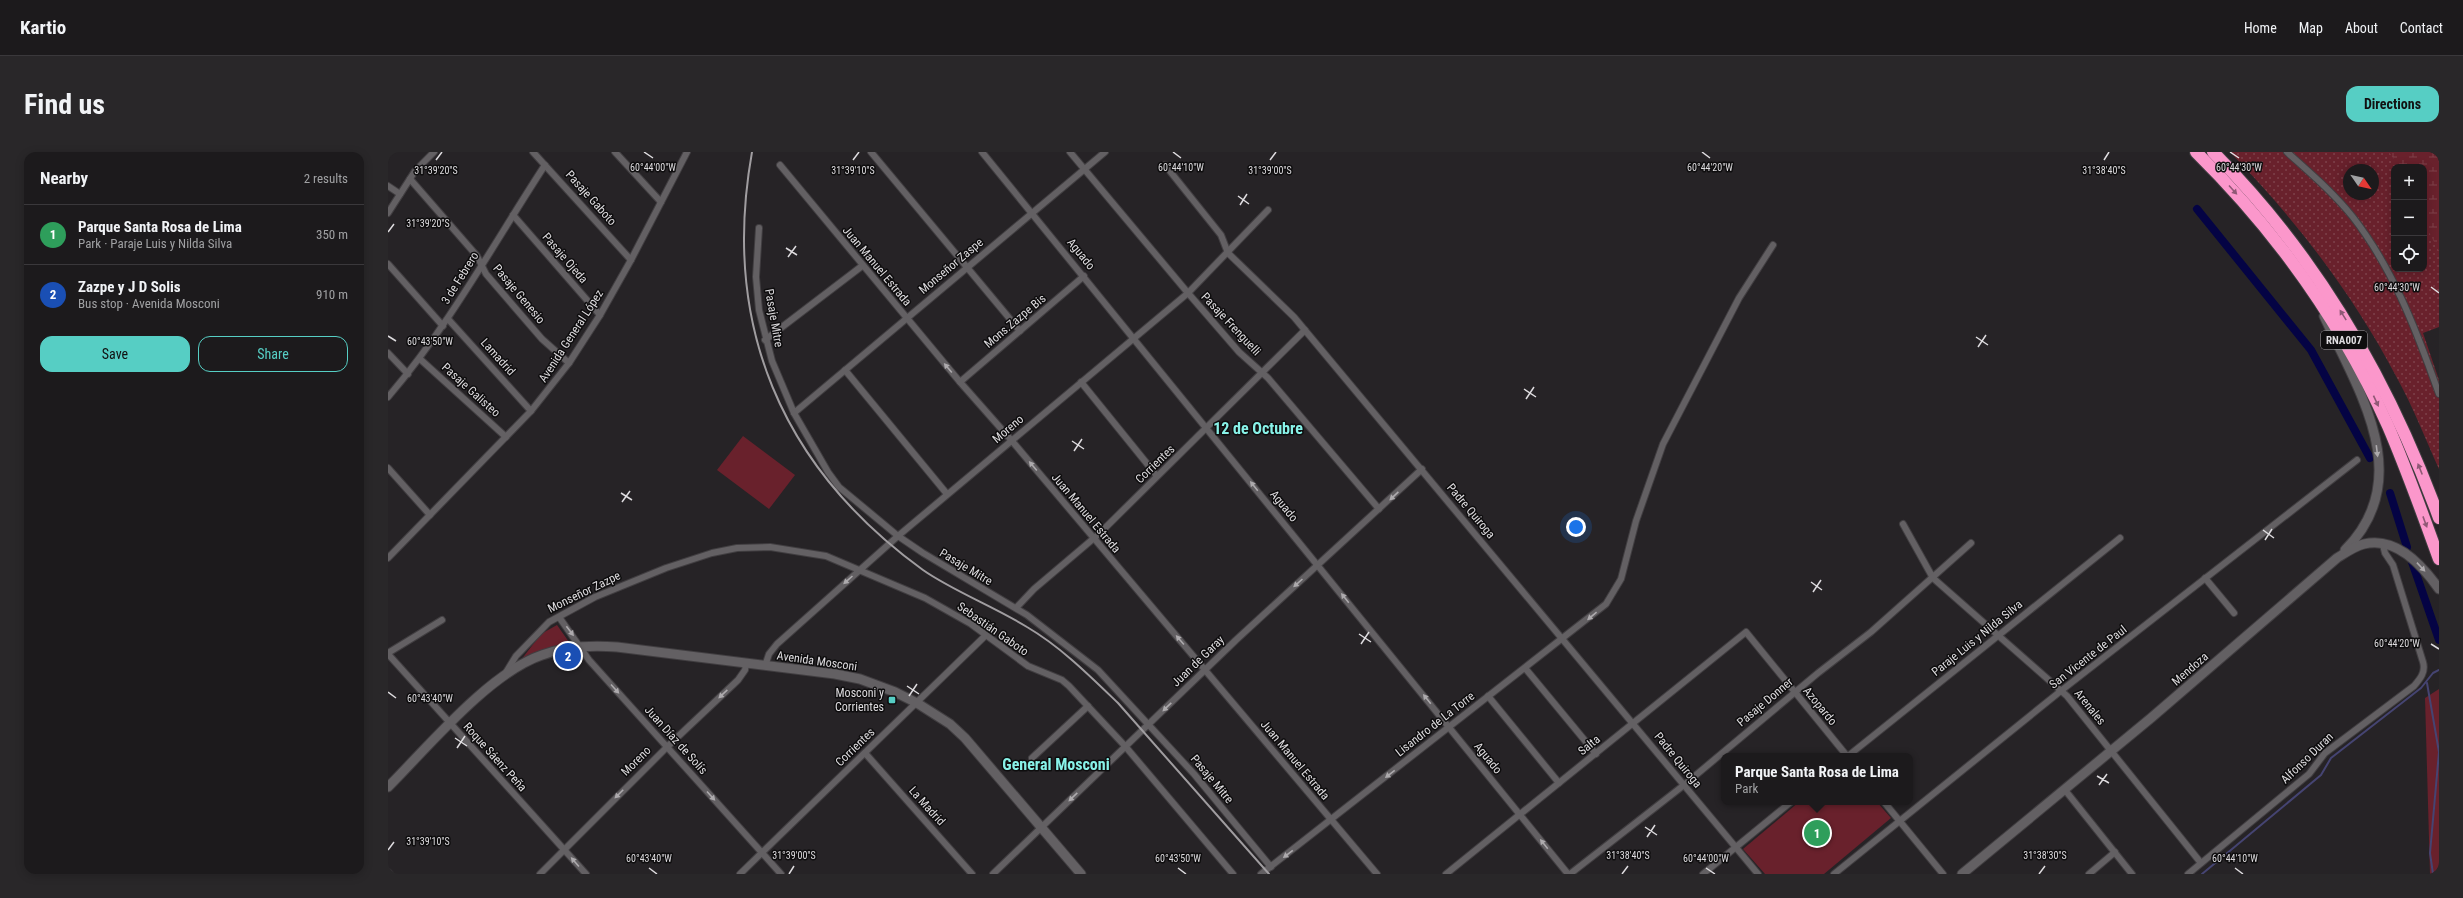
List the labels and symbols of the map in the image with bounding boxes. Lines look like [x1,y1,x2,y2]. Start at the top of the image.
text: 60°44'00"W [630,162,676,173]
text: 60°44'10"W [1158,162,1204,173]
text: 60°44'20"W [1687,162,1733,173]
text: 60°44'30"W [2216,162,2262,173]
north arrow [2343,164,2379,200]
text: 31°39'20"S [414,165,458,176]
text: 31°39'10"S [831,165,875,176]
text: 31°39'00"S [1248,165,1292,176]
text: 31°38'40"S [2082,165,2126,176]
street label: Pasaje Gaboto [563,168,619,228]
one-way arrow [2228,185,2238,195]
text: 31°39'20"S [406,218,450,229]
street label: Juan Manuel Estrada [840,223,914,309]
street label: Pasaje Ojeda [539,230,591,286]
street label: Monseñor Zaspe [916,235,986,297]
street label: Aguado [1064,235,1098,273]
street label: 3 de Febrero [438,249,482,307]
street label: Pasaje Genesio [490,262,548,326]
text: 60°44'30"W [2374,282,2420,293]
street label: Avenida General López [536,287,606,385]
street label: Pasaje Mitre [762,288,786,349]
street label: Pasaje Frenguelli [1198,290,1264,358]
street label: Mons.Zazpe Bis [981,291,1049,351]
one-way arrow [2339,309,2346,321]
road number: RNA007 [2321,331,2367,349]
text: 60°43'50"W [407,336,453,347]
street label: Lamadrid [478,336,518,378]
street label: Pasaje Galisteo [439,360,503,420]
one-way arrow [943,363,952,373]
one-way arrow [2373,396,2379,407]
street label: Moreno [990,412,1026,446]
district label: 12 de Octubre [1213,419,1303,438]
street label: Corrientes [1133,442,1177,486]
one-way arrow [2373,445,2380,457]
one-way arrow [1028,461,1037,472]
one-way arrow [2417,463,2423,474]
street label: Juan Manuel Estrada [1049,470,1123,556]
one-way arrow [1250,481,1259,492]
street label: Padre Quiroga [1444,481,1498,541]
street label: Aguado [1267,487,1301,525]
one-way arrow [1388,491,1399,500]
one-way arrow [2423,516,2429,528]
your location [1566,517,1586,537]
street label: Pasaje Mitre [937,546,995,588]
one-way arrow [2417,562,2426,572]
street label: Monseñor Zazpe [545,568,623,616]
one-way arrow [843,576,853,585]
one-way arrow [1293,579,1303,588]
one-way arrow [1341,593,1349,604]
street label: Paraje Luis y Nilda Silva [1929,597,2025,679]
street label: Sebastián Gaboto [955,599,1031,659]
one-way arrow [1586,611,1597,620]
street label: San Vicente de Paul [2047,622,2129,692]
one-way arrow [566,626,574,637]
street label: Juan de Garay [1169,633,1227,689]
one-way arrow [1176,636,1185,645]
text: 60°44'20"W [2374,638,2420,649]
pin: 2 [555,641,581,671]
street label: Avenida Mosconi [776,648,858,674]
street label: Mendoza [2169,649,2211,689]
street label: Pasaje Donner [1734,674,1796,729]
one-way arrow [610,684,619,694]
street label: Azopardo [1800,684,1840,728]
place label: Mosconi y Corrientes [835,686,884,714]
street label: Arenales [2071,686,2109,728]
one-way arrow [718,689,728,699]
street label: Lisandro de La Torre [1393,689,1478,759]
text: 60°43'40"W [407,693,453,704]
one-way arrow [1422,694,1431,705]
marker: Mosconi y Corrientes [887,695,897,705]
one-way arrow [1162,702,1172,712]
street label: Juan Díaz de Solís [642,703,710,777]
street label: Juan Manuel Estrada [1258,717,1332,803]
street label: Roque Sáenz Peña [460,720,530,794]
street label: Corrientes [833,725,877,769]
street label: Padre Quiroga [1651,729,1705,791]
street label: Alfonso Duran [2278,730,2336,786]
street label: Salta [1575,732,1603,758]
street label: Aguado [1471,739,1505,777]
street label: Moreno [618,743,654,779]
street label: Pasaje Mitre [1188,752,1237,806]
district label: General Mosconi [1002,755,1110,774]
one-way arrow [1385,769,1396,778]
street label: La Madrid [906,784,948,828]
one-way arrow [615,789,624,799]
one-way arrow [706,791,716,801]
one-way arrow [1068,792,1078,802]
pin: 1 [1804,818,1830,848]
text: 31°39'10"S [406,836,450,847]
one-way arrow [1539,838,1548,849]
text: 31°39'00"S [772,850,816,861]
one-way arrow [1282,850,1293,858]
text: 31°38'40"S [1606,850,1650,861]
text: 31°38'30"S [2023,850,2067,861]
text: 60°43'40"W [626,853,672,864]
text: 60°43'50"W [1155,853,1201,864]
text: 60°44'00"W [1683,853,1729,864]
text: 60°44'10"W [2212,853,2258,864]
one-way arrow [571,856,580,867]

